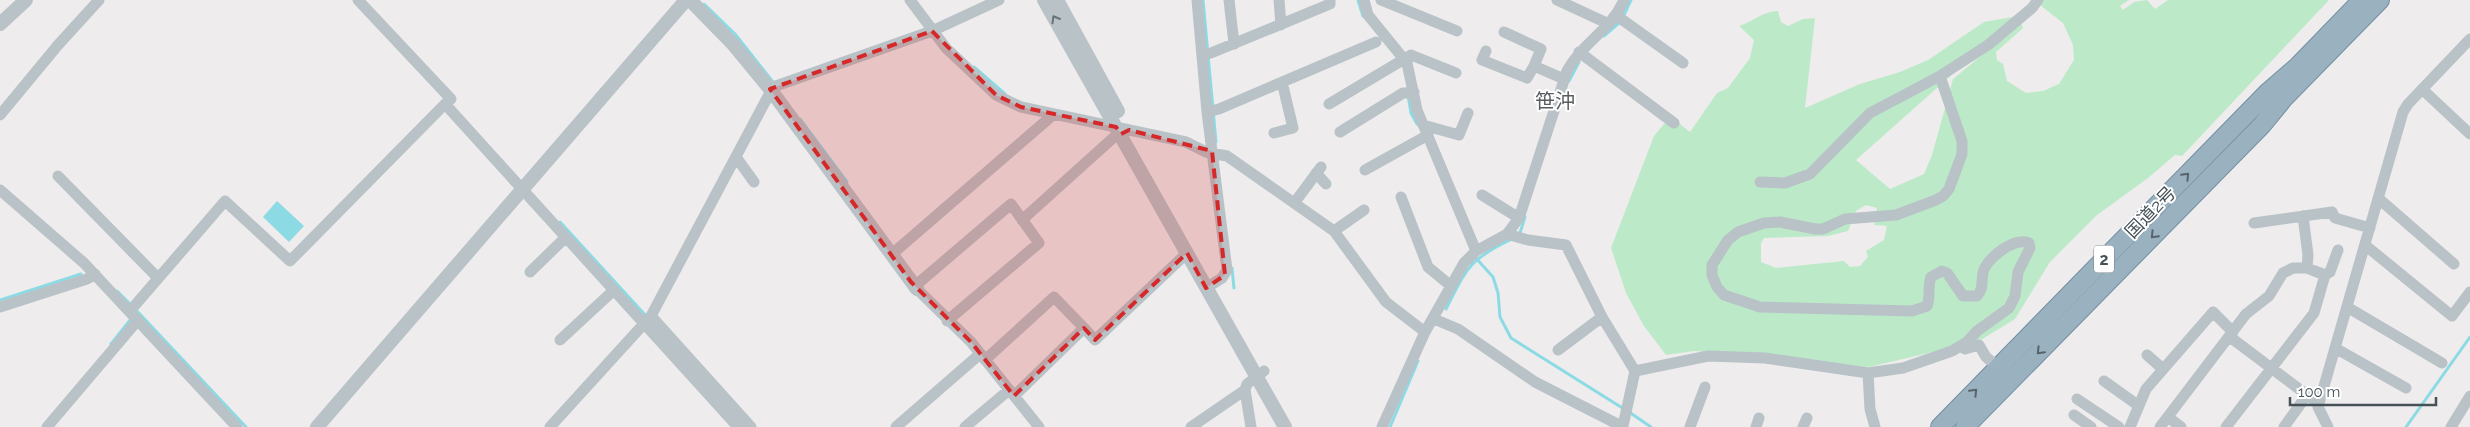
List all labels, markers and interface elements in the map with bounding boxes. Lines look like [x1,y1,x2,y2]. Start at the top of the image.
one-way arrow [1051,15,1061,24]
district label: 笹沖 [1535,89,1575,113]
one-way arrow [2180,172,2189,181]
street label: 国道2号 [2120,182,2180,242]
one-way arrow [2151,229,2160,238]
road number: 2 [2094,245,2114,272]
one-way arrow [2037,345,2046,354]
scale bar [2290,374,2436,406]
text: 100 m [2298,383,2340,401]
one-way arrow [1968,389,1977,398]

